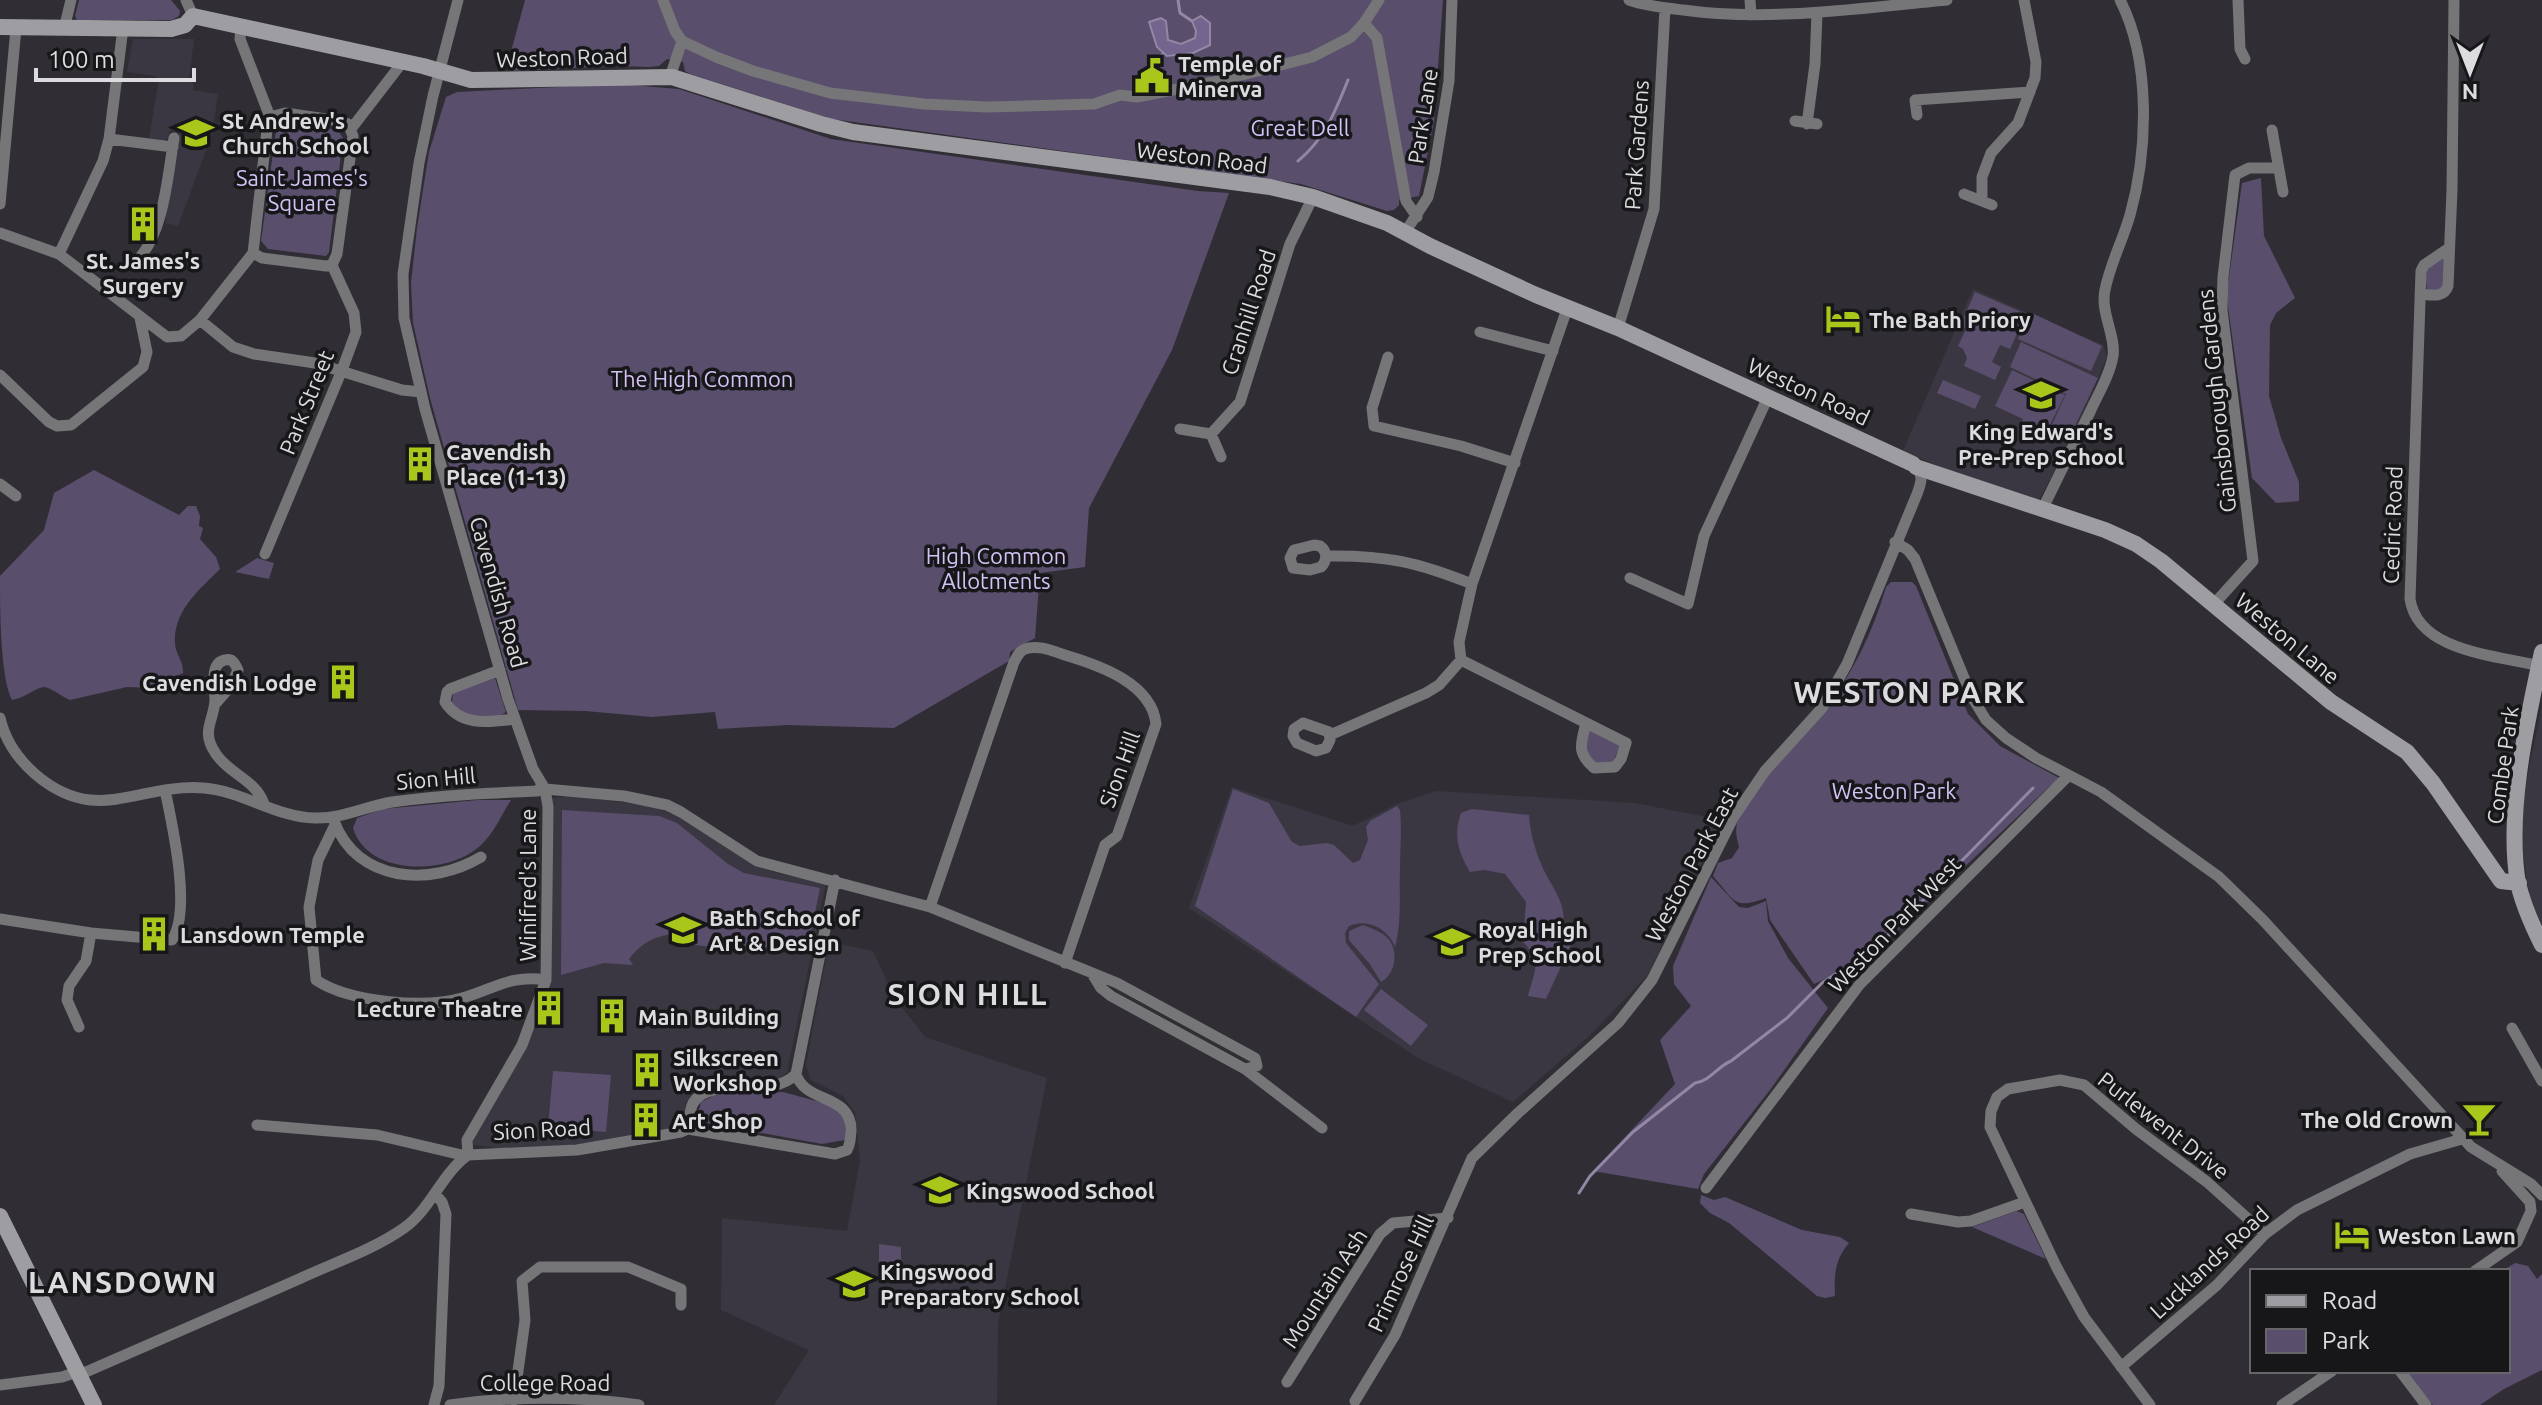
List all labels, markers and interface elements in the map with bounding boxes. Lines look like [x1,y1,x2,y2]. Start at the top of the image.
scale bar [36,32,194,82]
north arrow [2430,32,2510,112]
street label: Weston Road [496,42,628,72]
text: 100 m [48,46,115,73]
place label: Temple of Minerva [1178,51,1282,101]
public building icon: Temple of Minerva [1133,57,1171,95]
street label: Park Lane [1402,67,1442,165]
street label: Park Gardens [1619,79,1653,211]
text: N [2462,80,2478,105]
place label: St Andrew's Church School [222,108,369,158]
school or university icon: St Andrew's Church School [177,114,215,152]
park label: Great Dell [1250,115,1350,140]
street label: Weston Road [1135,137,1269,177]
park label: Saint James's Square [236,165,368,215]
building icon: St. James's Surgery [124,205,162,243]
street label: Cranhill Road [1216,246,1280,378]
place label: St. James's Surgery [86,248,200,298]
street label: Gainsborough Gardens [2192,288,2240,514]
hotel icon: The Bath Priory [1824,300,1862,338]
place label: The Bath Priory [1869,307,2031,332]
street label: Park Street [274,346,338,458]
street label: Weston Road [1744,352,1874,430]
park label: The High Common [611,366,793,391]
school or university icon: King Edward's Pre-Prep School [2022,376,2060,414]
place label: King Edward's Pre-Prep School [1958,419,2124,469]
place label: Cavendish Place (1-13) [446,439,567,490]
building icon: Cavendish Place (1-13) [401,445,439,483]
street label: Cedric Road [2377,466,2407,584]
street label: Cavendish Road [465,513,533,671]
park label: High Common Allotments [926,543,1066,593]
street label: Weston Lane [2231,587,2345,689]
building icon: Cavendish Lodge [324,663,362,701]
place label: Cavendish Lodge [142,670,317,695]
district label: WESTON PARK [1793,675,2027,709]
street label: Combe Park [2481,704,2523,826]
street label: Sion Hill [1094,727,1144,811]
street label: Sion Hill [395,762,477,794]
park label: Weston Park [1832,778,1956,803]
street label: Weston Park East [1640,782,1742,946]
street label: Winifred's Lane [515,809,540,961]
street label: Weston Park West [1823,850,1966,997]
place label: Bath School of Art & Design [709,905,861,955]
school or university icon: Bath School of Art & Design [664,911,702,949]
building icon: Lansdown Temple [135,915,173,953]
place label: Royal High Prep School [1478,917,1602,967]
place label: Lansdown Temple [180,922,365,947]
school or university icon: Royal High Prep School [1433,923,1471,961]
district label: SION HILL [888,977,1048,1011]
building icon: Lecture Theatre [530,989,568,1027]
place label: Lecture Theatre [357,996,523,1021]
building icon: Main Building [593,997,631,1035]
place label: Main Building [638,1004,779,1029]
place label: Silkscreen Workshop [673,1045,779,1095]
building icon: Silkscreen Workshop [628,1051,666,1089]
street label: Purlewent Drive [2093,1066,2235,1184]
bar icon: The Old Crown [2460,1100,2498,1138]
building icon: Art Shop [627,1101,665,1139]
place label: The Old Crown [2301,1107,2453,1132]
place label: Art Shop [672,1108,763,1133]
street label: Sion Road [492,1114,592,1144]
school or university icon: Kingswood School [921,1171,959,1209]
place label: Kingswood School [966,1178,1155,1203]
street label: Lucklands Road [2145,1201,2273,1323]
street label: Primrose Hill [1362,1210,1438,1335]
hotel icon: Weston Lawn [2333,1216,2371,1254]
place label: Weston Lawn [2378,1223,2516,1248]
street label: Mountain Ash [1276,1224,1372,1352]
place label: Kingswood Preparatory School [880,1259,1080,1309]
district label: LANSDOWN [28,1265,218,1299]
school or university icon: Kingswood Preparatory School [835,1265,873,1303]
legend [2250,1269,2510,1373]
text: Road [2322,1287,2377,1314]
text: Park [2322,1327,2370,1354]
street label: College Road [480,1370,610,1395]

